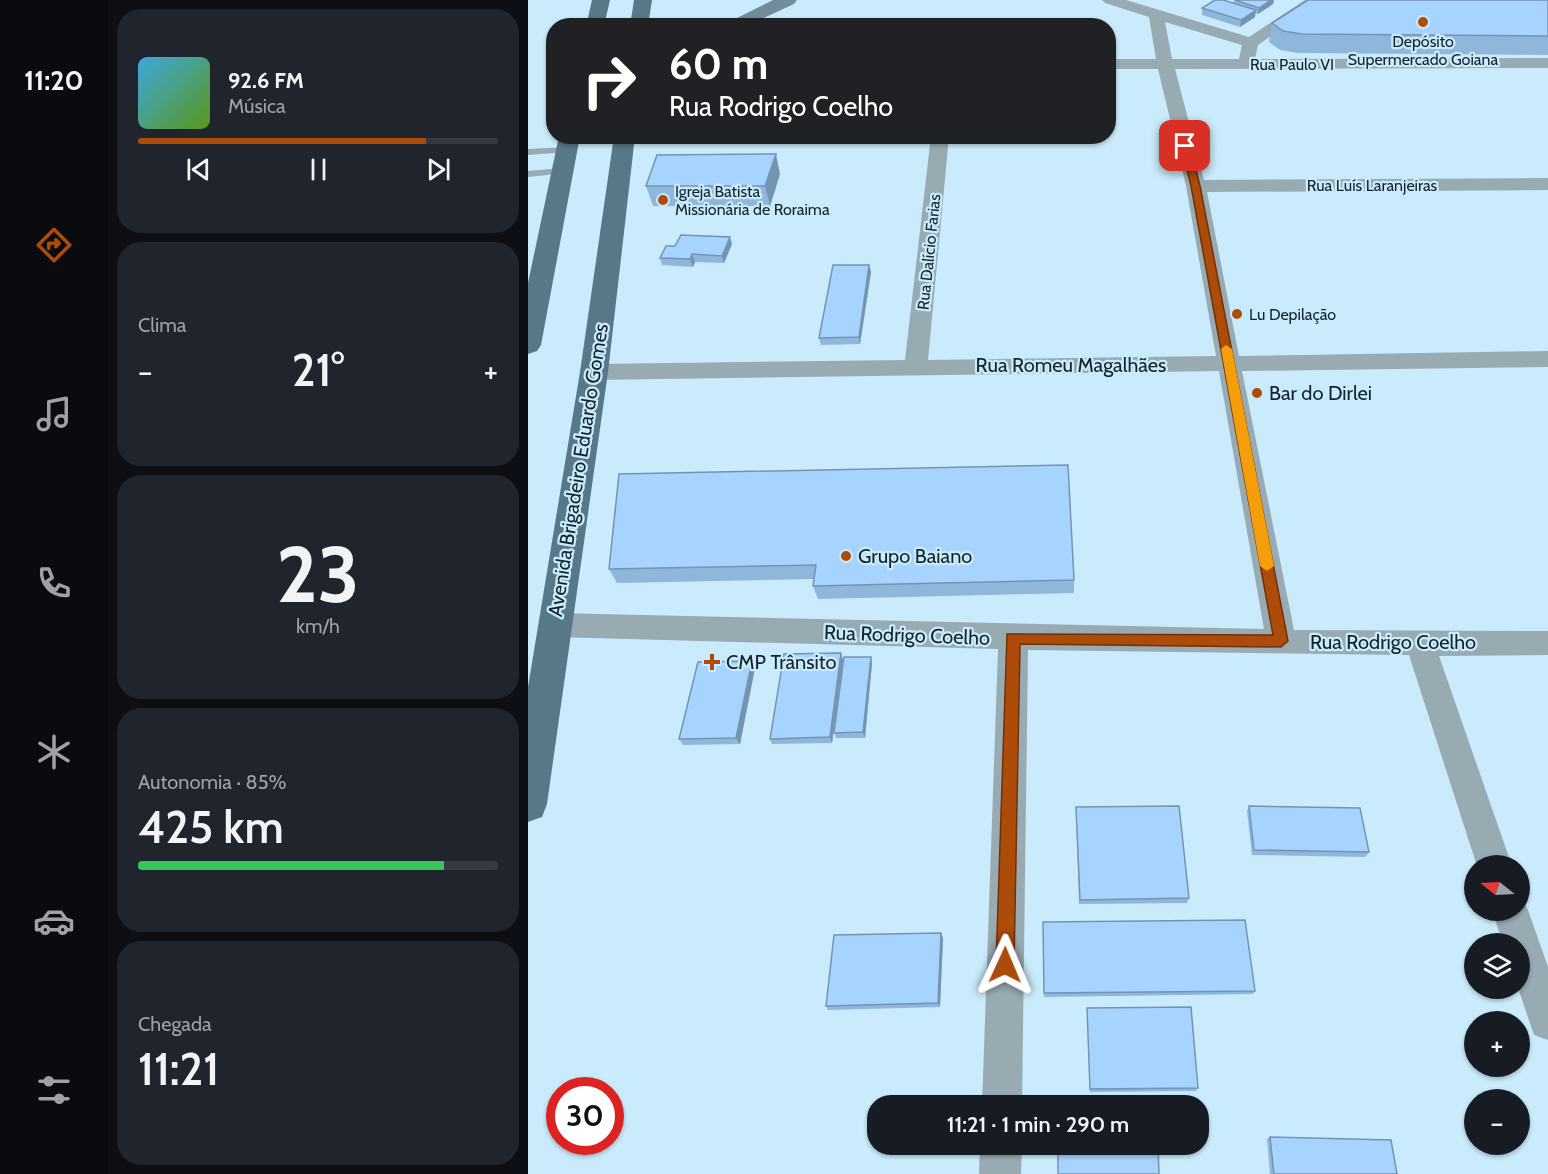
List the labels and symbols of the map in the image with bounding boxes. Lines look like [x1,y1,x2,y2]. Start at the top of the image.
marker: Depósito Supermercado Goiana [1416,15,1430,29]
place label: Depósito Supermercado Goiana [1348,32,1498,69]
street label: Rua Paulo VI [1250,55,1334,74]
pin [1159,120,1210,171]
street label: Rua Luís Laranjeiras [1307,176,1438,195]
place label: Igreja Batista Missionária de Roraima [675,182,830,219]
marker: Igreja Batista Missionária de Roraima [656,193,670,207]
street label: Rua Dalício Farias [913,193,945,311]
place label: Lu Depilação [1249,305,1336,324]
marker: Lu Depilação [1230,307,1244,321]
street label: Avenida Brigadeiro Eduardo Gomes [543,322,613,618]
street label: Rua Romeu Magalhães [976,353,1166,377]
place label: Bar do Dirlei [1269,381,1372,405]
marker: Bar do Dirlei [1250,386,1264,400]
place label: Grupo Baiano [858,544,972,568]
marker: Grupo Baiano [839,549,853,563]
street label: Rua Rodrigo Coelho [824,620,990,650]
street label: Rua Rodrigo Coelho [1310,630,1476,654]
place label: CMP Trânsito [726,650,836,674]
marker: CMP Trânsito [703,653,721,671]
north arrow [1464,855,1530,921]
position arrow [973,933,1037,997]
speed limit sign: 30 [546,1077,624,1155]

